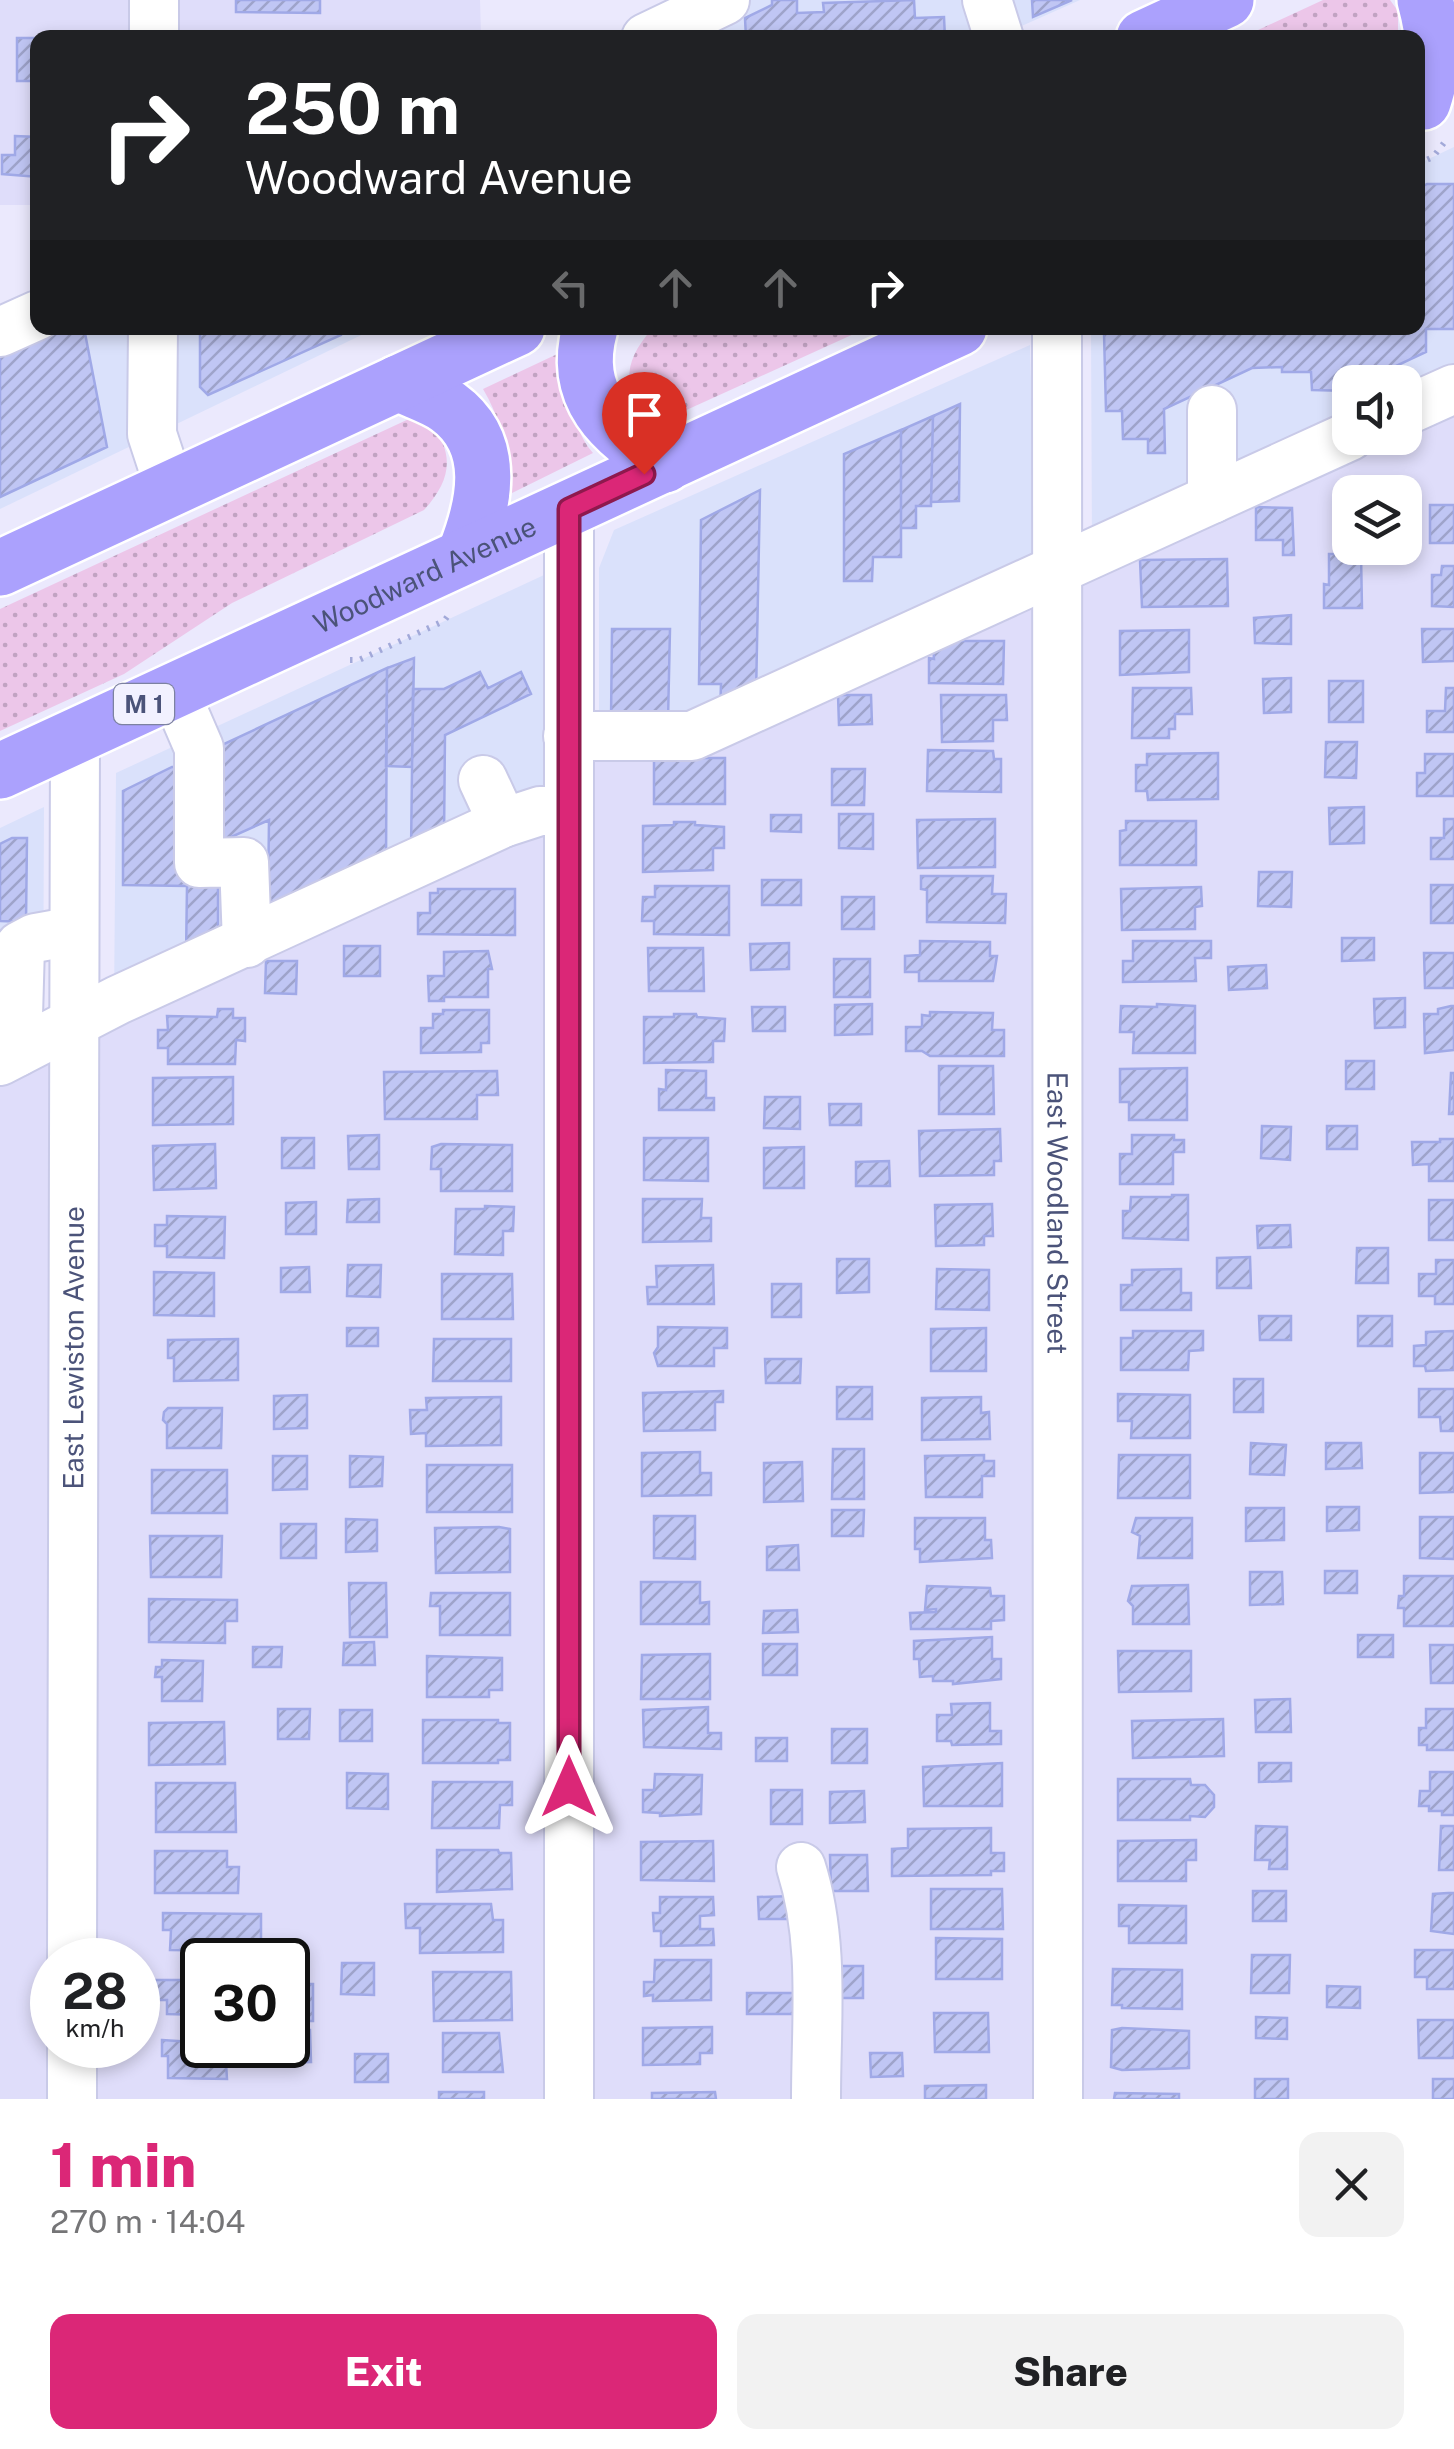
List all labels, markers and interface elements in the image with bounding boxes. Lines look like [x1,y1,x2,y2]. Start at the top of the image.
text: 250 m [245,67,460,150]
icon: right [80,70,210,200]
text: Woodward Avenue [245,151,633,204]
icon: left [543,260,598,315]
icon: ahead [648,260,703,315]
icon: ahead [753,260,808,315]
icon: right [858,260,913,315]
map controls [1332,365,1422,565]
button: sound [1332,365,1422,455]
pin [602,372,687,475]
icon: arrive [617,387,672,442]
button: layers [1332,475,1422,565]
street label: Woodward Avenue [308,509,541,640]
road number: M 1 [114,684,174,724]
street label: East Woodland Street [1041,1072,1075,1354]
street label: East Lewiston Avenue [56,1206,90,1490]
position arrow [517,1735,621,1839]
speed limit sign: 30 [180,1938,310,2068]
text: 28 [62,1961,128,2020]
text: km/h [66,2013,124,2043]
text: 1 min [50,2130,197,2201]
button: close [1299,2132,1404,2237]
text: 270 m · 14:04 [50,2203,245,2240]
button: Exit [50,2314,717,2429]
button: Share [737,2314,1404,2429]

